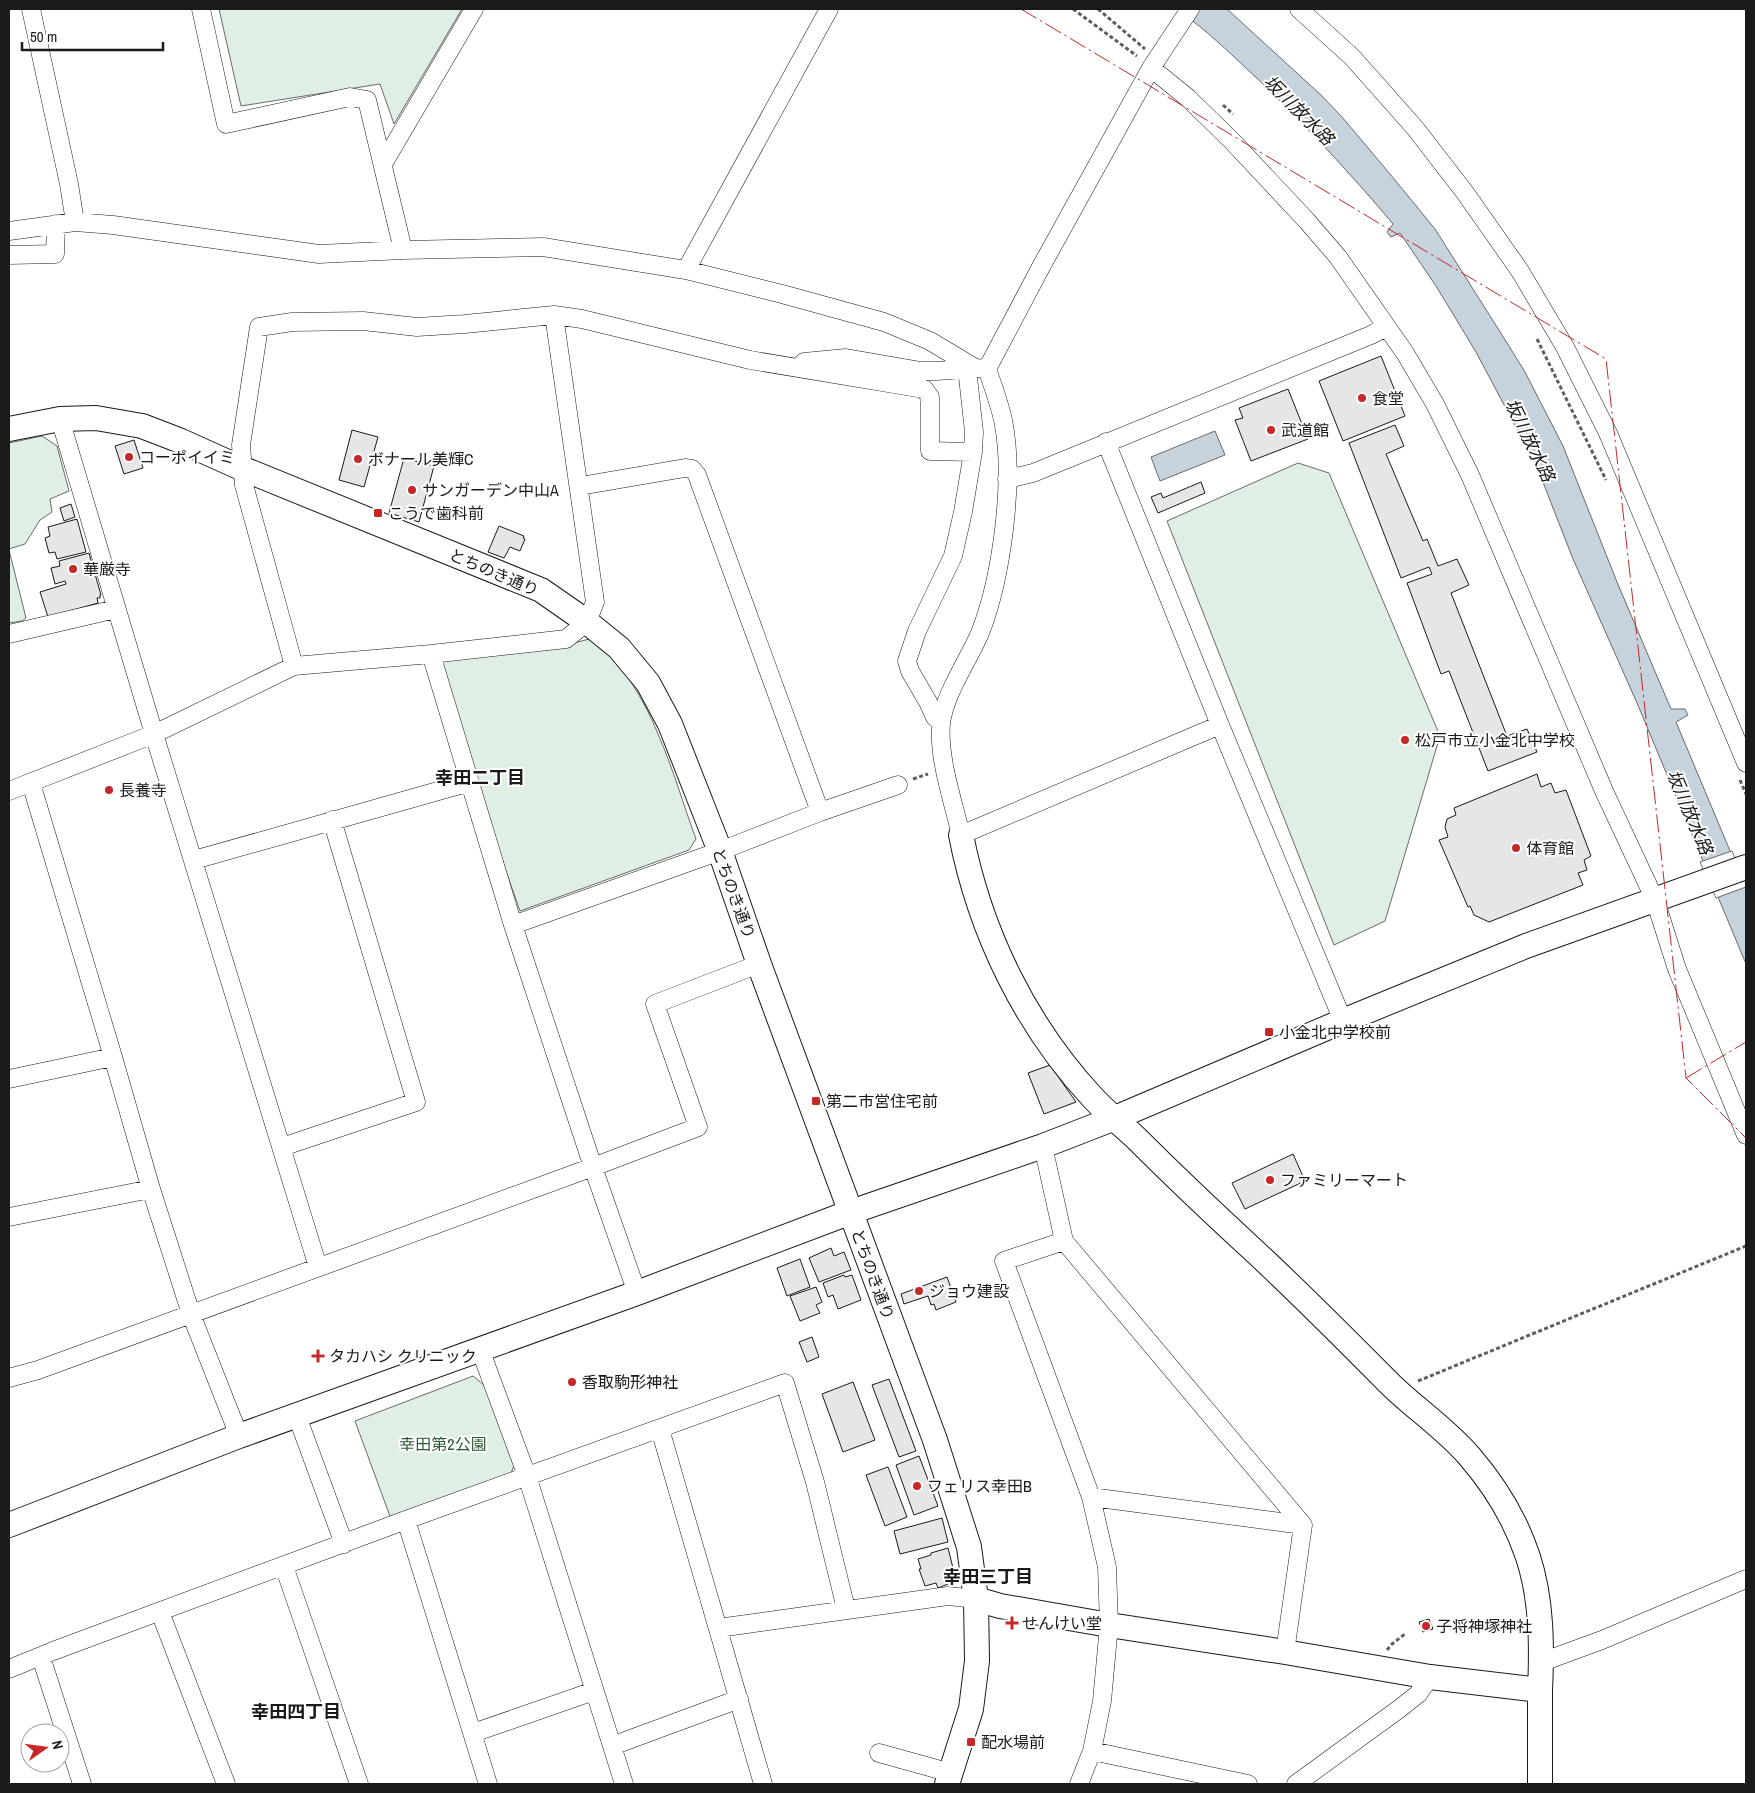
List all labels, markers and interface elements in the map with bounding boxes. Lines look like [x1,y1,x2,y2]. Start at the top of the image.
scale bar [22,20,164,52]
text: 50 m [30,26,57,47]
water label: 坂川放水路 [1258,69,1341,152]
place label: 食堂 [1372,387,1404,409]
marker: 食堂 [1356,392,1368,404]
water label: 坂川放水路 [1499,394,1562,488]
place label: 武道館 [1281,419,1329,441]
marker: 武道館 [1265,424,1277,436]
place label: コーポイイミ [139,446,235,468]
place label: ボナール美輝C [368,448,473,470]
marker: コーポイイミ [123,451,135,463]
marker: ボナール美輝C [352,453,364,465]
place label: サンガーデン中山A [422,479,559,501]
marker: サンガーデン中山A [406,484,418,496]
place label: こうで歯科前 [388,502,484,524]
marker: こうで歯科前 [372,507,384,519]
street label: とちのき通り [446,543,542,601]
place label: 華厳寺 [83,558,131,580]
marker: 華厳寺 [67,563,79,575]
place label: 松戸市立小金北中学校 [1415,729,1575,751]
marker: 松戸市立小金北中学校 [1399,734,1411,746]
district label: 幸田二丁目 [435,765,525,790]
water label: 坂川放水路 [1661,766,1720,860]
place label: 長養寺 [119,779,167,801]
marker: 長養寺 [103,784,115,796]
place label: 体育館 [1526,837,1574,859]
marker: 体育館 [1510,842,1522,854]
street label: とちのき通り [707,844,761,942]
place label: 小金北中学校前 [1279,1021,1391,1043]
marker: 小金北中学校前 [1263,1026,1275,1038]
place label: 第二市営住宅前 [826,1090,938,1112]
marker: 第二市営住宅前 [810,1095,822,1107]
place label: ファミリーマート [1280,1169,1408,1191]
marker: ファミリーマート [1264,1174,1276,1186]
street label: とちのき通り [846,1225,900,1323]
place label: ジョウ建設 [929,1280,1009,1302]
marker: ジョウ建設 [913,1285,925,1297]
place label: タカハシ クリニック [329,1345,477,1367]
marker: タカハシ クリニック [311,1349,325,1363]
place label: 香取駒形神社 [582,1371,678,1393]
marker: 香取駒形神社 [566,1376,578,1388]
park label: 幸田第2公園 [399,1433,487,1455]
place label: フェリス幸田B [927,1475,1032,1497]
marker: フェリス幸田B [911,1480,923,1492]
district label: 幸田三丁目 [943,1564,1033,1589]
place label: せんけい堂 [1022,1612,1102,1634]
place label: 子将神塚神社 [1436,1615,1532,1637]
marker: せんけい堂 [1006,1617,1018,1629]
marker: 子将神塚神社 [1420,1620,1432,1632]
district label: 幸田四丁目 [251,1699,341,1724]
north arrow [20,1723,70,1773]
place label: 配水場前 [981,1731,1045,1753]
marker: 配水場前 [965,1736,977,1748]
text: N [48,1739,67,1751]

